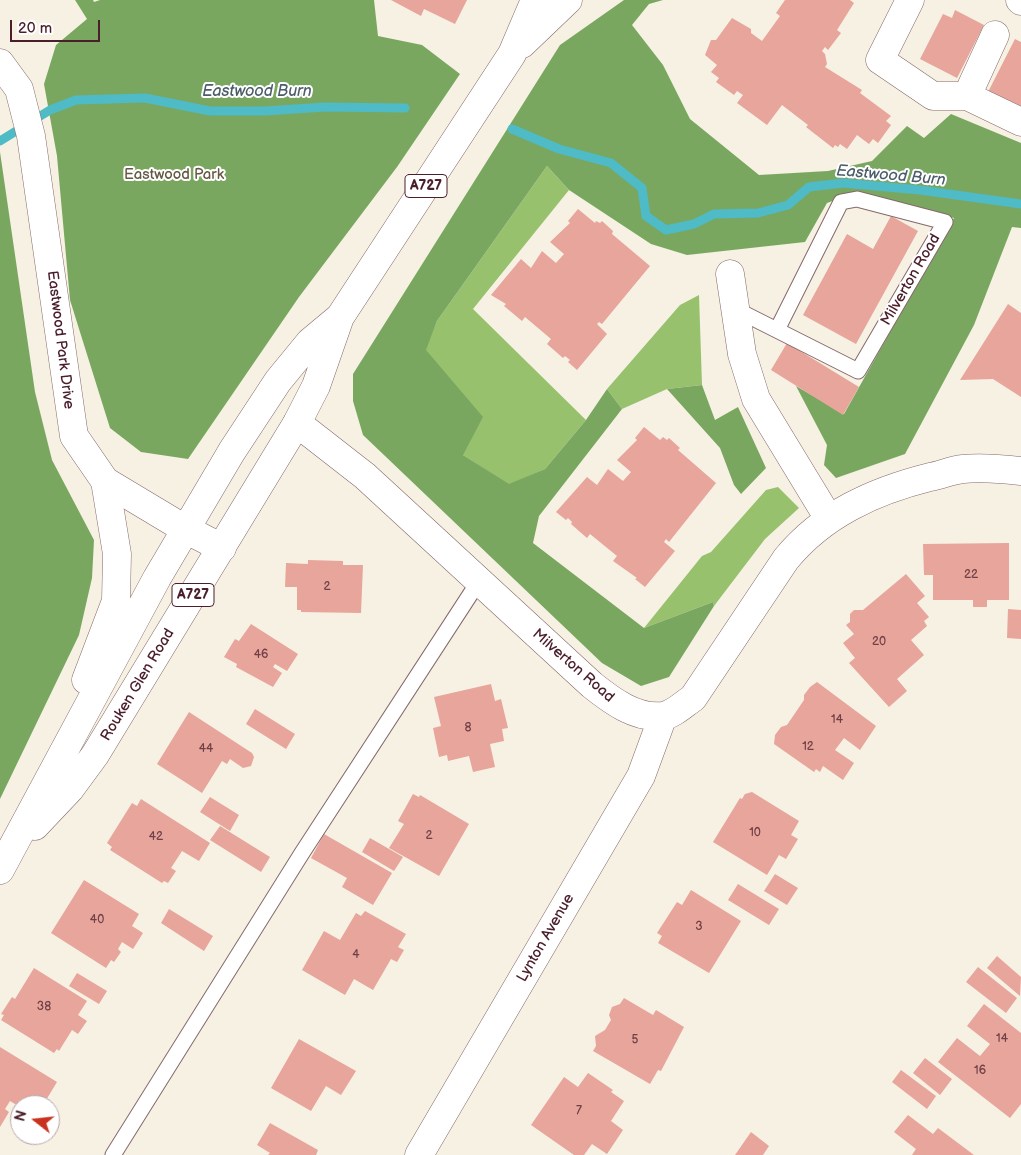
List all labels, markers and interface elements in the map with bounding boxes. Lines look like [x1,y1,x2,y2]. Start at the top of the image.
scale bar [12,10,102,42]
text: 20 m [18,19,52,38]
water label: Eastwood Burn [202,82,312,102]
water label: Eastwood Burn [836,162,946,190]
park label: Eastwood Park [124,166,224,184]
road number: A727 [405,175,447,198]
street label: Milverton Road [878,231,944,329]
street label: Eastwood Park Drive [43,270,77,410]
house number: 22 [964,568,978,582]
house number: 2 [323,580,331,594]
road number: A727 [172,584,214,606]
street label: Rouken Glen Road [97,625,179,745]
street label: Milverton Road [528,625,618,707]
house number: 20 [872,635,886,649]
house number: 46 [254,648,268,662]
house number: 14 [831,713,843,727]
house number: 8 [465,721,471,735]
house number: 12 [802,740,814,754]
house number: 44 [199,742,213,756]
house number: 10 [749,826,761,840]
house number: 2 [425,829,433,843]
house number: 42 [149,830,163,844]
street label: Lynton Avenue [514,891,578,985]
house number: 40 [90,913,104,927]
house number: 3 [695,920,703,934]
house number: 4 [352,948,360,962]
house number: 38 [37,1000,51,1014]
house number: 14 [996,1032,1008,1046]
house number: 5 [632,1033,638,1047]
house number: 16 [974,1064,986,1078]
north arrow [10,1095,60,1145]
house number: 7 [576,1104,582,1118]
text: N [11,1109,31,1123]

